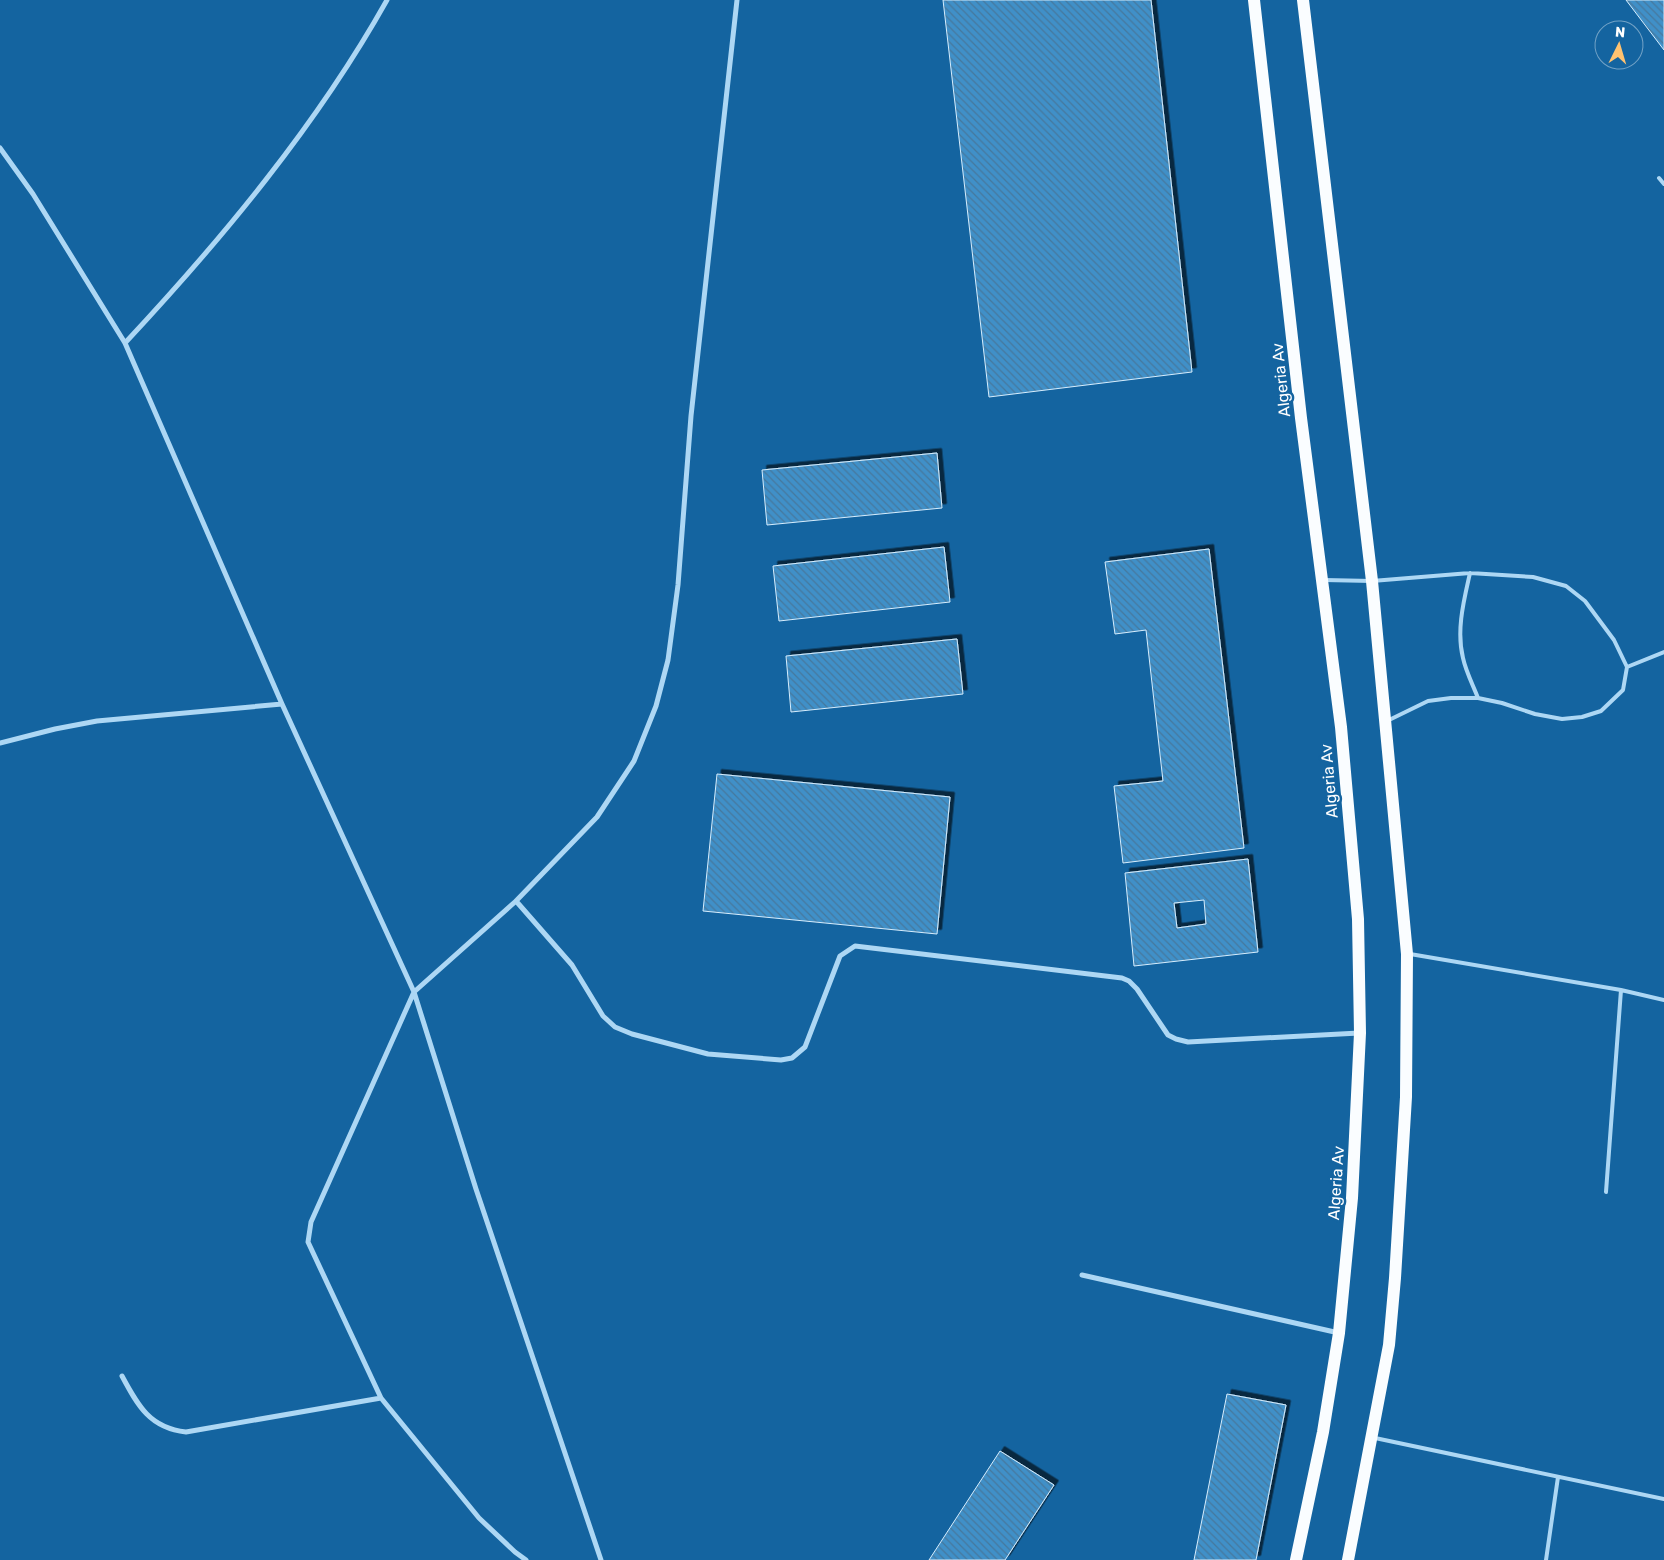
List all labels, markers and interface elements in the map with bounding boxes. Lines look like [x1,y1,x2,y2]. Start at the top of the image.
north arrow [1594,20,1644,70]
text: N [1614,24,1626,41]
street label: Algeria Av [1268,342,1294,418]
street label: Algeria Av [1316,743,1342,819]
street label: Algeria Av [1324,1145,1348,1221]

